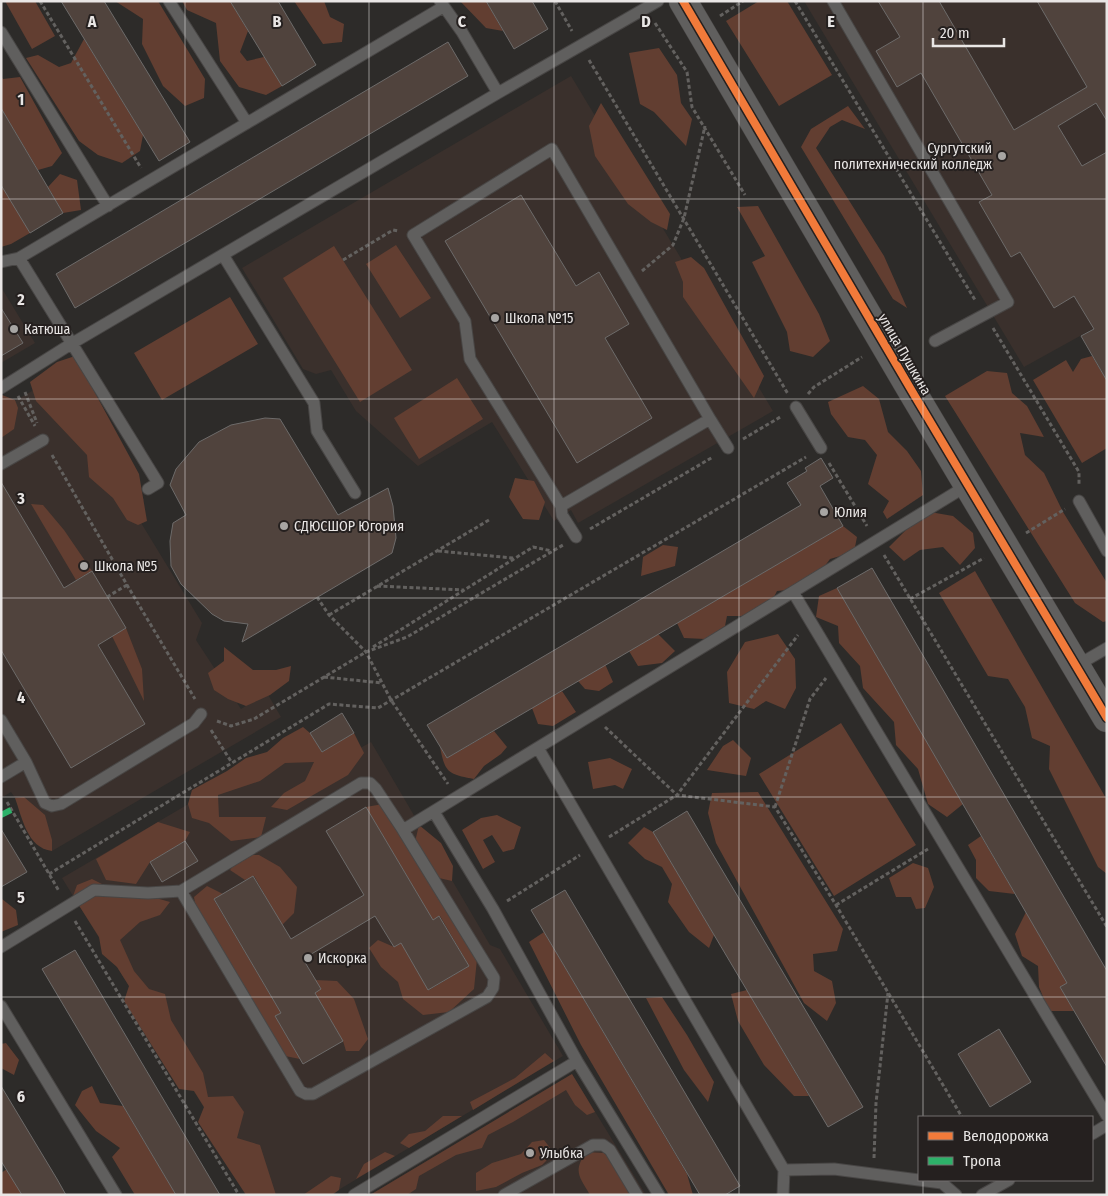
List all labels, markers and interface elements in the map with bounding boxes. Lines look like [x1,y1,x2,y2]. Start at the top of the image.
text: A [87,12,97,31]
text: B [273,12,282,31]
text: C [458,12,467,31]
text: D [641,12,651,31]
text: E [827,12,835,31]
scale bar [933,15,1004,47]
text: 20 m [940,24,970,42]
text: 1 [18,90,24,109]
place label: Сургутский политехнический колледж [834,140,992,173]
marker: Сургутский политехнический колледж [996,150,1008,162]
text: 2 [16,290,25,309]
place label: Школа №15 [505,310,574,327]
street label: улица Пушкина [874,310,935,398]
marker: Школа №15 [489,312,501,324]
place label: Катюша [24,321,71,338]
marker: Катюша [8,323,20,335]
text: 3 [16,489,25,508]
place label: Юлия [834,504,867,521]
marker: Юлия [818,506,830,518]
place label: СДЮСШОР Югория [294,518,404,535]
marker: СДЮСШОР Югория [278,520,290,532]
place label: Школа №5 [94,558,157,575]
marker: Школа №5 [78,560,90,572]
text: 4 [17,688,25,707]
text: 5 [17,888,25,907]
place label: Искорка [318,950,367,967]
marker: Искорка [302,952,314,964]
text: 6 [17,1087,25,1106]
legend [918,1116,1093,1181]
text: Велодорожка [963,1127,1049,1145]
place label: Улыбка [539,1145,583,1162]
marker: Улыбка [524,1147,536,1159]
text: Тропа [963,1152,1001,1170]

